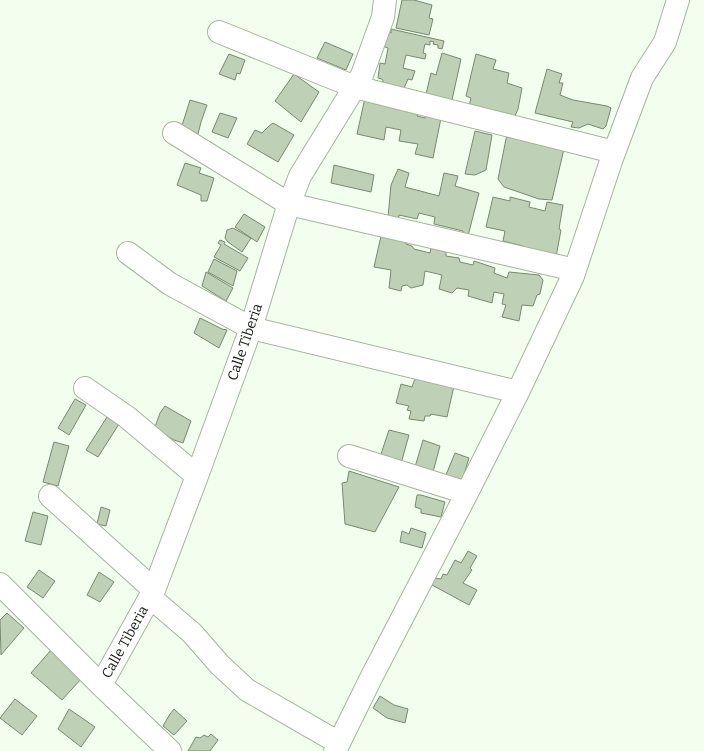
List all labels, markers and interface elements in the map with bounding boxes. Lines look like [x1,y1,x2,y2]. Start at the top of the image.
street label: Calle Tiberia [224,301,266,383]
street label: Calle Tiberia [98,602,152,681]

